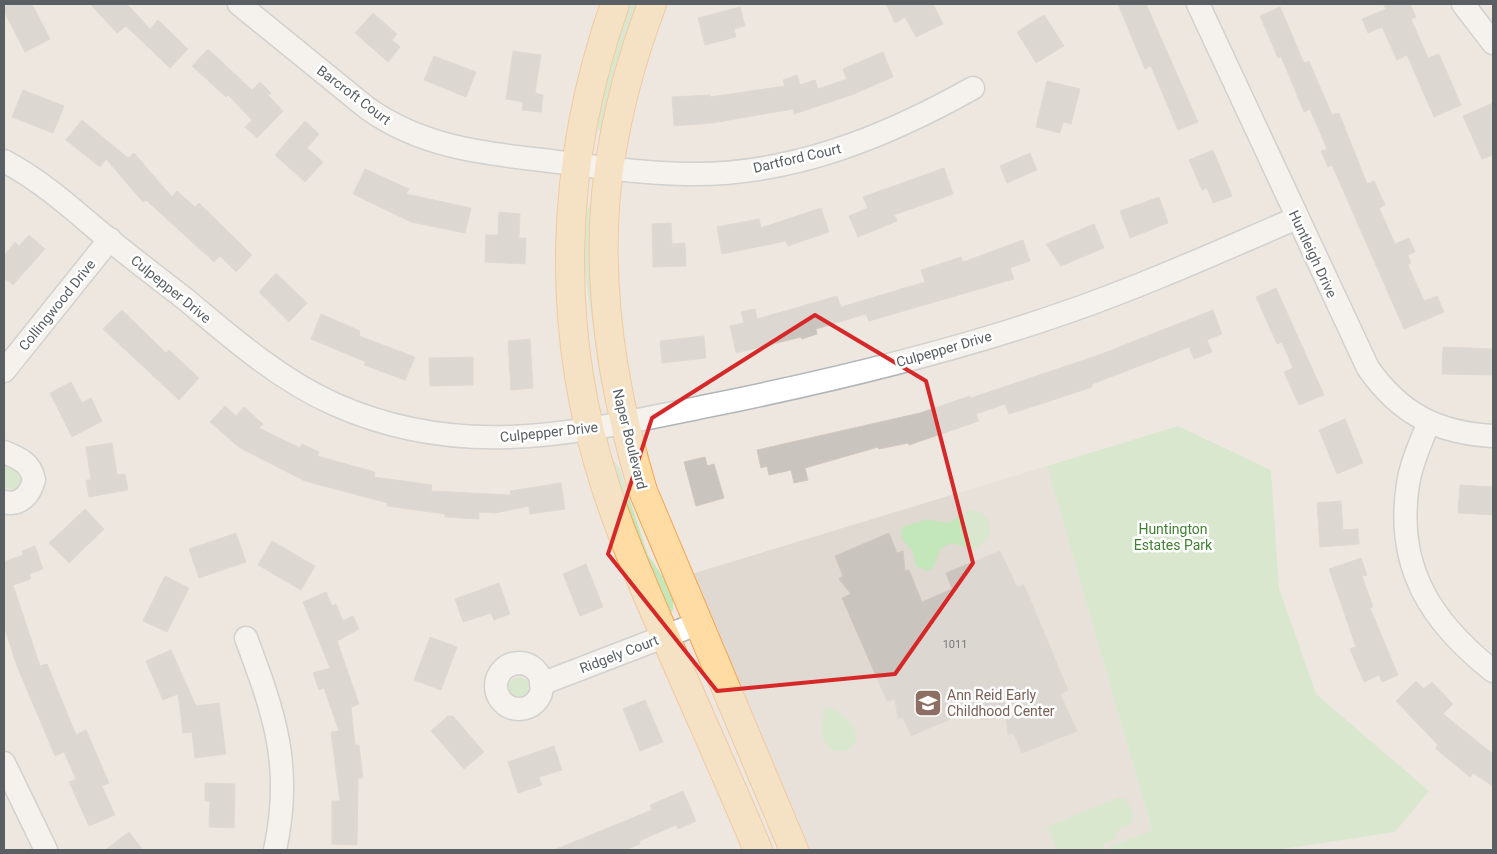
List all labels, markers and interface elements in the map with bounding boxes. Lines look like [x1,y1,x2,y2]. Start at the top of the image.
street label: Barcroft Court [314,62,394,128]
street label: Dartford Court [751,140,843,176]
street label: Huntleigh Drive [1286,208,1340,300]
street label: Culpepper Drive [128,252,214,326]
street label: Collingwood Drive [15,256,99,354]
street label: Culpepper Drive [895,328,993,370]
street label: Naper Boulevard [610,387,650,491]
street label: Culpepper Drive [499,419,599,445]
park label: Huntington Estates Park [1134,521,1213,553]
street label: Ridgely Court [577,631,661,676]
house number: 1011 [943,638,967,651]
place label: Ann Reid Early Childhood Center [947,687,1055,719]
school or university icon: Ann Reid Early Childhood Center [913,688,943,718]

